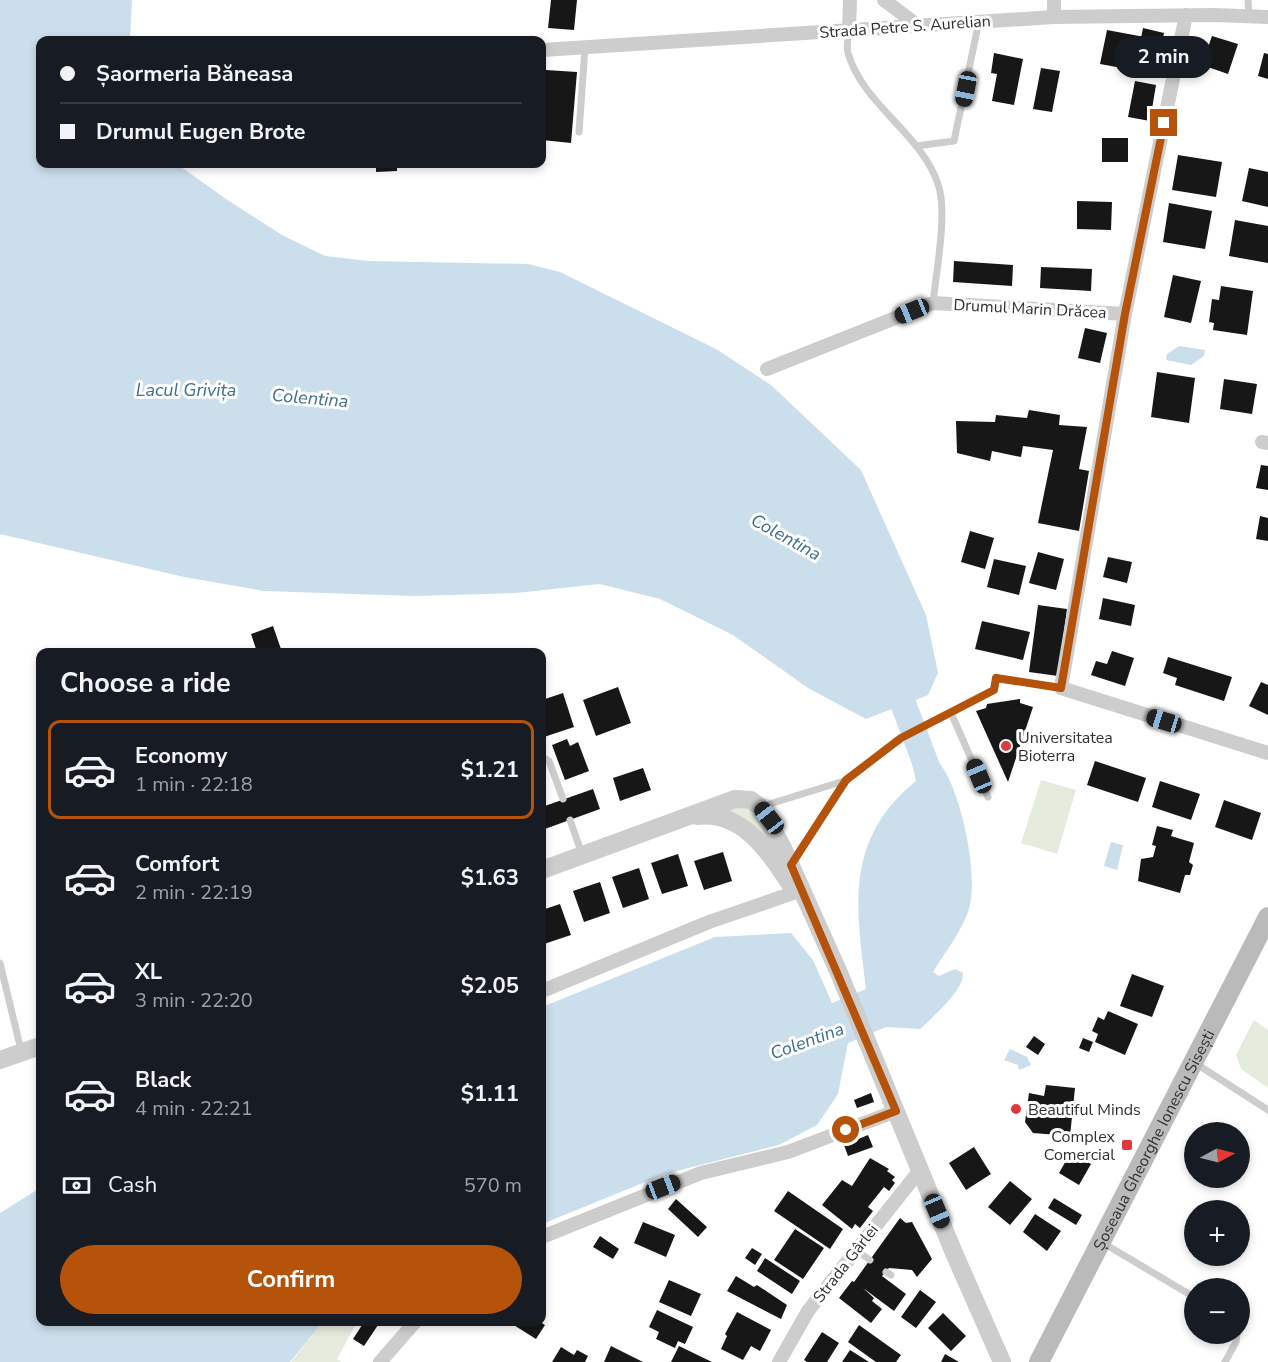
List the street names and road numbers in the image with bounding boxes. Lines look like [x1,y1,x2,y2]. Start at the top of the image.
street label: Strada Petre S. Aurelian [819,10,992,44]
street label: Drumul Marin Drăcea [953,294,1107,324]
street label: Șoseaua Gheorghe Ionescu Sisești [1088,1026,1220,1254]
street label: Strada Gârlei [808,1220,883,1307]

